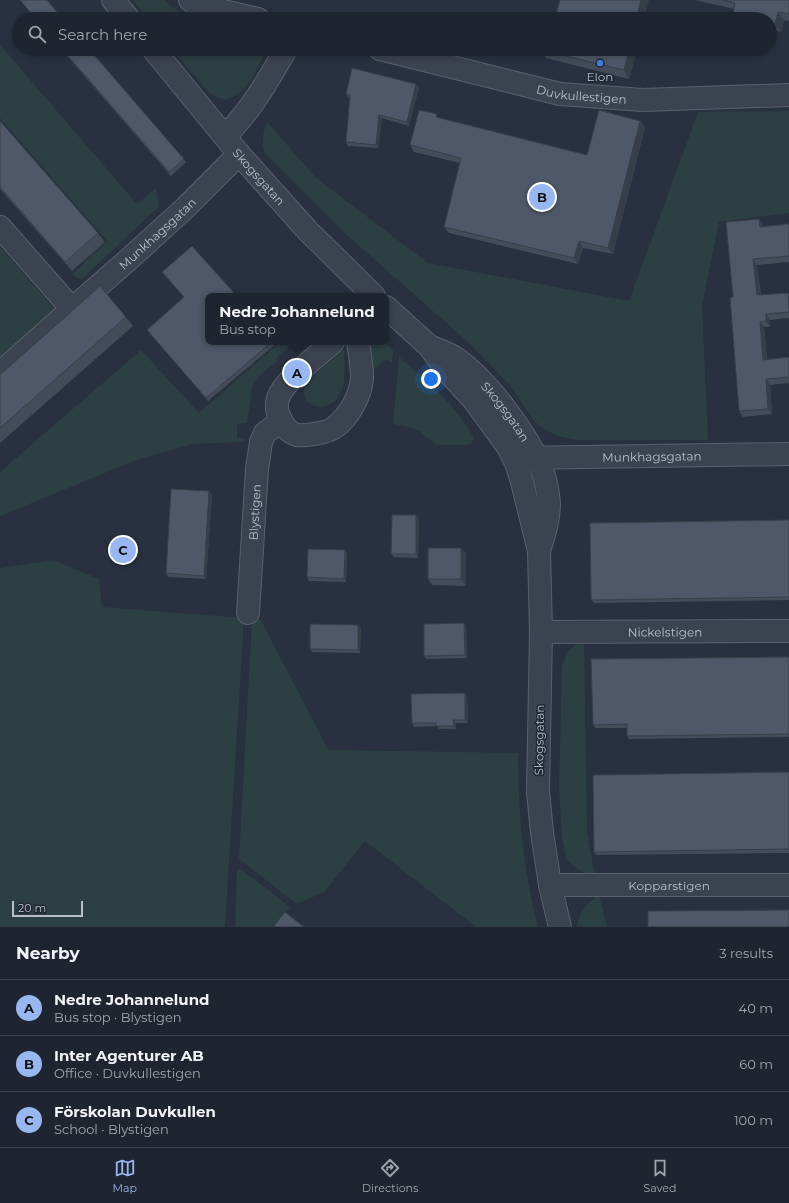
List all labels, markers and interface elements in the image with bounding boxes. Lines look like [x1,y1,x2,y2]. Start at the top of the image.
search box [12,12,777,56]
icon: search [26,23,48,45]
text: Search here [58,25,147,44]
marker: Elon [595,58,605,68]
place label: Elon [587,69,613,84]
street label: Duvkullestigen [535,81,627,106]
street label: Skogsgatan [230,145,289,208]
pin: B [529,182,555,212]
street label: Munkhagsgatan [115,194,199,272]
popup [205,293,389,345]
text: Nedre Johannelund [219,302,375,321]
text: Bus stop [219,321,276,337]
pin: A [284,358,310,388]
your location [421,369,441,389]
street label: Skogsgatan [478,378,533,444]
street label: Munkhagsgatan [602,448,702,464]
street label: Blystigen [245,484,264,541]
pin: C [110,535,136,565]
street label: Nickelstigen [628,624,702,639]
street label: Skogsgatan [531,704,547,776]
street label: Kopparstigen [628,878,710,893]
scale bar [12,899,83,918]
text: 20 m [18,901,46,915]
text: Nearby [16,943,80,963]
text: 3 results [719,945,773,961]
text: Nedre Johannelund [54,990,209,1009]
text: A [24,1000,34,1016]
text: 40 m [739,1000,773,1016]
text: Bus stop · Blystigen [54,1009,182,1025]
text: Inter Agenturer AB [54,1046,204,1065]
text: B [24,1056,34,1072]
text: 60 m [739,1056,773,1072]
text: Office · Duvkullestigen [54,1065,201,1081]
text: Förskolan Duvkullen [54,1102,216,1121]
text: C [24,1112,34,1128]
text: 100 m [734,1112,773,1128]
text: School · Blystigen [54,1121,169,1137]
tab: Map [113,1157,137,1195]
tab: Directions [362,1157,418,1195]
tab: Saved [643,1157,676,1195]

